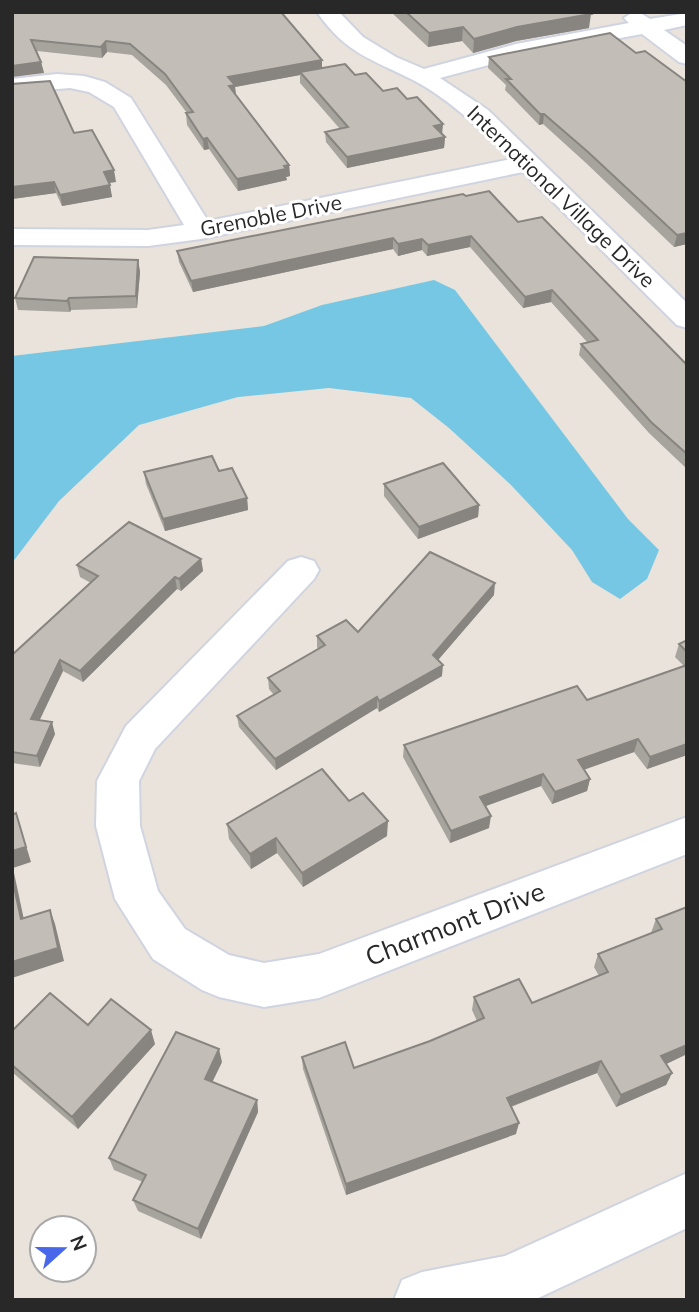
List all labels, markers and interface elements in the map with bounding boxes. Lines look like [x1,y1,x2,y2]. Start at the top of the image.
street label: International Village Drive [462,100,661,293]
street label: Grenoble Drive [198,189,344,241]
street label: Charmont Drive [360,874,549,973]
north arrow [28,1214,98,1284]
text: N [65,1232,93,1254]

